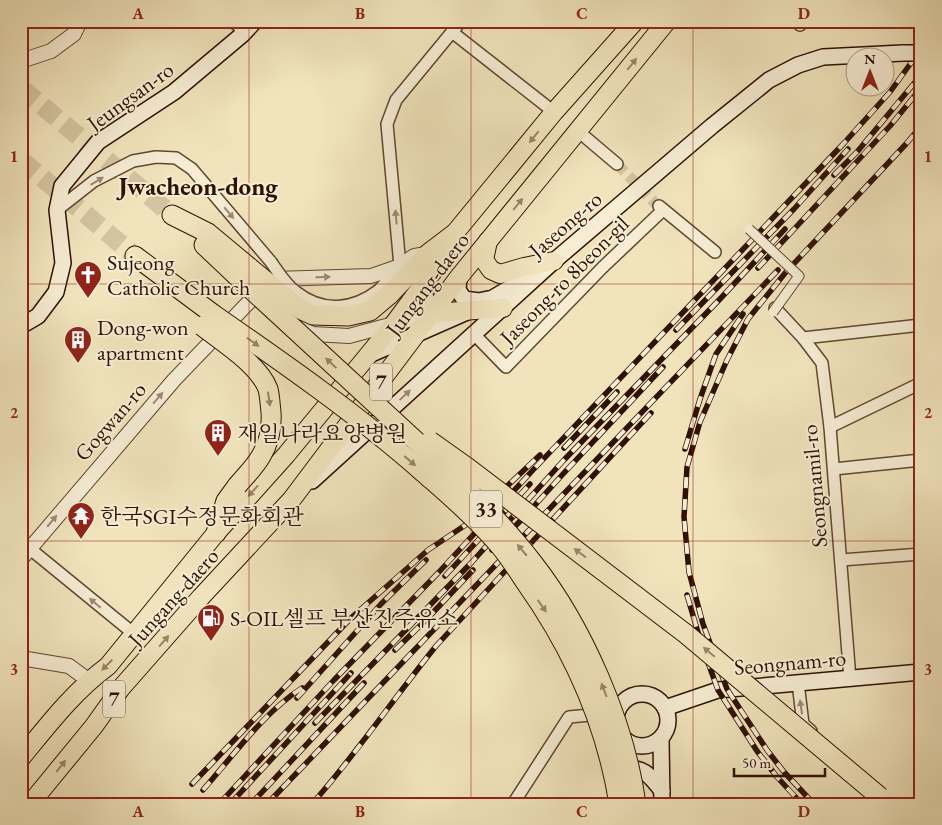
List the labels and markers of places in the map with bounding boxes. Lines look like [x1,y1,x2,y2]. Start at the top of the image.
place label: Sujeong Catholic Church [107,248,250,302]
church icon: Sujeong Catholic Church [73,260,103,299]
place label: Dong-won apartment [97,313,189,367]
building icon: Dong-won apartment [63,325,93,364]
building icon: 재일나라요양병원 [203,418,233,457]
place label: 재일나라요양병원 [237,419,407,448]
temple icon: 한국SGI수정문화회관 [66,501,96,540]
place label: 한국SGI수정문화회관 [100,502,305,531]
fuel station icon: S-OIL셀프 부산진주유소 [196,603,226,642]
place label: S-OIL셀프 부산진주유소 [230,604,458,633]

